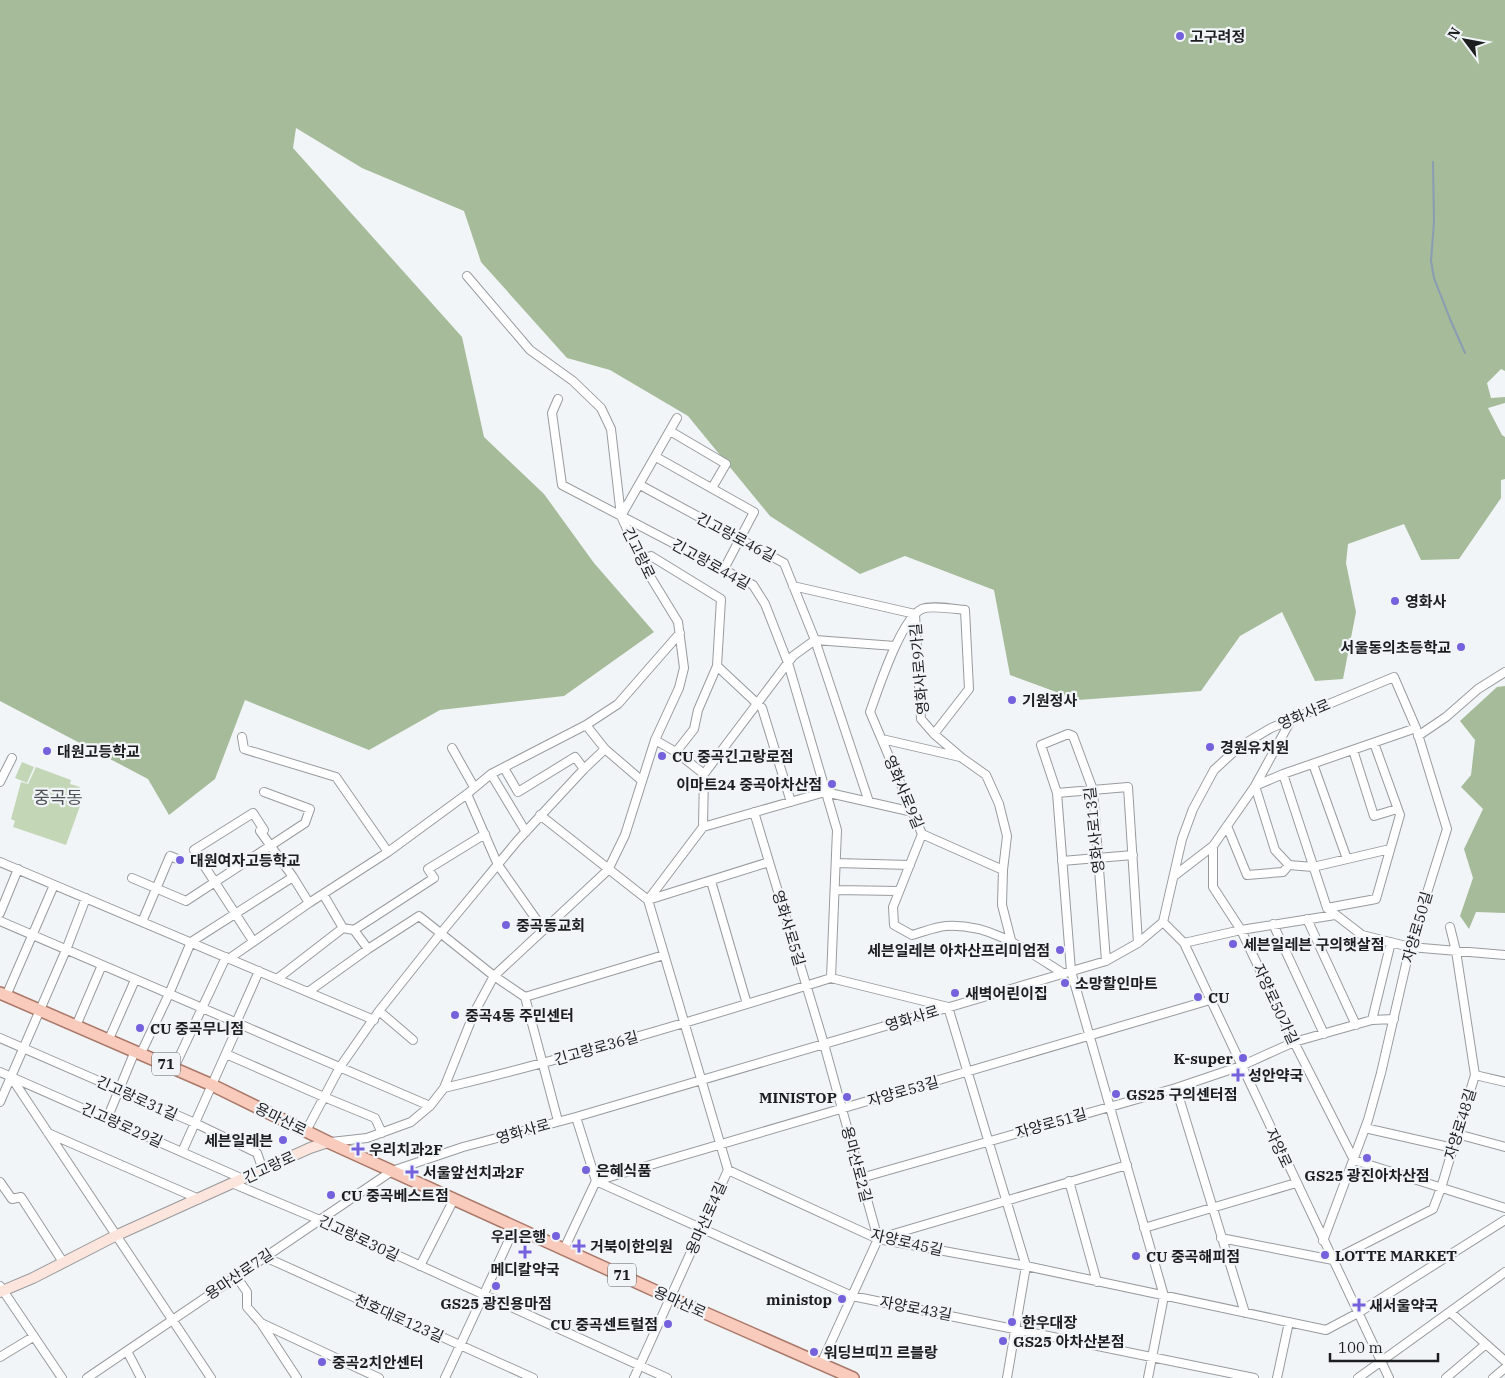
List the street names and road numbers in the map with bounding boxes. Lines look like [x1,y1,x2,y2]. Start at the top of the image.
street label: 긴고랑로46길 [693,508,779,566]
street label: 긴고랑로 [618,524,660,582]
street label: 긴고랑로44길 [668,535,754,593]
street label: 영화사로9가길 [906,622,932,716]
street label: 영화사로 [1275,694,1333,734]
street label: 영화사로9길 [880,752,928,832]
street label: 영화사로13길 [1080,786,1108,874]
street label: 영화사로5길 [769,888,809,968]
street label: 자양로50길 [1398,889,1436,965]
street label: 자양로50가길 [1249,961,1303,1047]
street label: 영화사로 [883,1001,941,1035]
street label: 긴고랑로36길 [552,1027,640,1069]
road number: 71 [152,1052,180,1076]
street label: 긴고랑로31길 [93,1072,181,1124]
street label: 자양로53길 [865,1072,941,1110]
street label: 자양로48길 [1440,1086,1480,1162]
street label: 용마산로 [252,1098,310,1140]
street label: 긴고랑로29길 [78,1099,166,1151]
street label: 자양로51길 [1013,1104,1089,1142]
street label: 영화사로 [494,1114,552,1148]
street label: 용마산로2길 [838,1124,876,1204]
street label: 자양로 [1262,1125,1296,1171]
street label: 긴고랑로 [240,1147,298,1187]
street label: 용마산로4길 [681,1179,731,1257]
street label: 긴고랑로30길 [316,1211,402,1265]
street label: 자양로45길 [869,1225,945,1259]
street label: 용마산로7길 [201,1244,277,1304]
road number: 71 [608,1264,636,1286]
street label: 용마산로 [651,1282,709,1322]
street label: 천호대로123길 [351,1290,447,1346]
street label: 자양로43길 [878,1292,954,1324]

